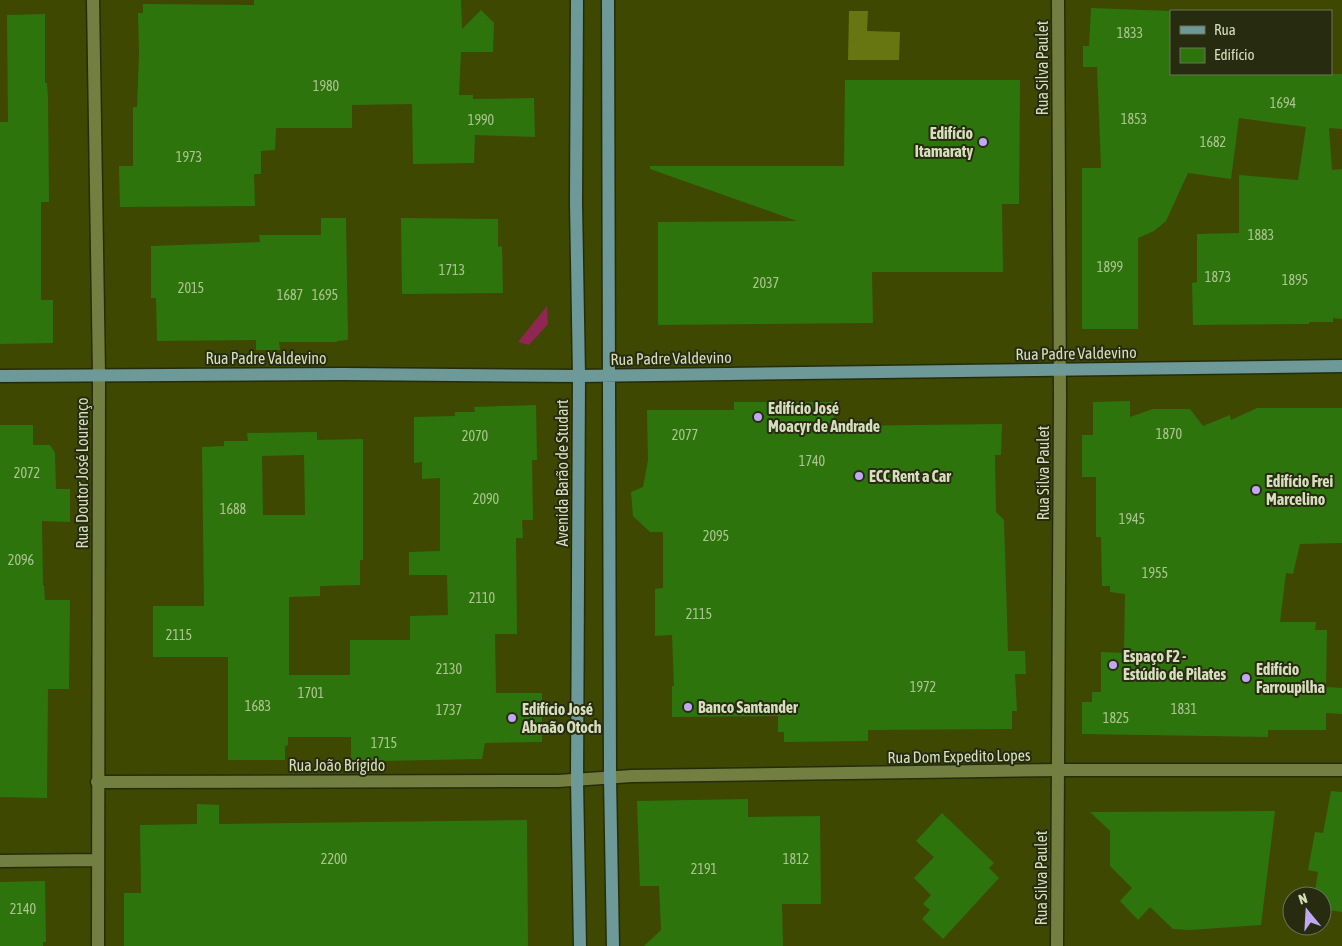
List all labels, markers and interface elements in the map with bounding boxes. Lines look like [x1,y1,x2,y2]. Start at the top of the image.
legend [1170,10,1332,75]
street label: Rua Silva Paulet [1033,20,1051,115]
text: Rua [1214,21,1236,38]
house number: 1833 [1117,25,1143,41]
text: Edifício [1214,46,1255,63]
house number: 1980 [313,78,340,94]
house number: 1694 [1270,95,1297,111]
house number: 1853 [1121,111,1147,127]
house number: 1990 [468,112,495,128]
place label: Edifício Itamaraty [915,124,973,160]
house number: 1682 [1200,134,1226,150]
marker: Edifício Itamaraty [977,136,989,148]
house number: 1973 [176,149,202,165]
house number: 1883 [1248,227,1274,243]
house number: 1899 [1097,259,1123,275]
house number: 1713 [439,262,465,278]
house number: 1873 [1205,269,1231,285]
house number: 1895 [1282,272,1308,288]
house number: 2037 [753,275,779,291]
house number: 2015 [178,280,204,296]
house number: 1687 [277,287,303,303]
house number: 1695 [312,287,338,303]
street label: Rua Padre Valdevino [1015,343,1137,363]
street label: Rua Padre Valdevino [610,348,732,368]
street label: Rua Padre Valdevino [205,349,327,367]
street label: Rua Doutor José Lourenço [73,398,92,548]
street label: Avenida Barão de Studart [553,399,571,547]
place label: Edifício José Moacyr de Andrade [768,399,880,435]
marker: Edifício José Moacyr de Andrade [752,411,764,423]
street label: Rua Silva Paulet [1034,425,1052,520]
house number: 1870 [1156,426,1183,442]
house number: 2077 [672,427,698,443]
house number: 2070 [462,428,489,444]
house number: 1740 [799,453,826,469]
house number: 2072 [14,465,40,481]
place label: ECC Rent a Car [869,467,951,485]
marker: ECC Rent a Car [853,470,865,482]
place label: Edifício Frei Marcelino [1266,472,1334,508]
marker: Edifício Frei Marcelino [1250,484,1262,496]
house number: 2090 [473,491,500,507]
house number: 1688 [220,501,247,517]
house number: 1945 [1119,511,1145,527]
house number: 2095 [703,528,729,544]
house number: 2096 [8,552,35,568]
house number: 1955 [1142,565,1168,581]
house number: 2110 [469,590,496,606]
house number: 2115 [686,606,712,622]
house number: 2115 [166,627,192,643]
place label: Espaço F2 - Estúdio de Pilates [1123,647,1227,683]
marker: Espaço F2 - Estúdio de Pilates [1107,659,1119,671]
place label: Edifício Farroupilha [1256,660,1325,696]
house number: 2130 [436,661,463,677]
marker: Edifício Farroupilha [1240,672,1252,684]
house number: 1972 [910,679,936,695]
house number: 1701 [298,685,324,701]
house number: 1683 [245,698,271,714]
place label: Banco Santander [698,698,798,716]
place label: Edifício José Abraão Otoch [521,700,602,736]
marker: Banco Santander [682,701,694,713]
house number: 1831 [1171,701,1197,717]
house number: 1737 [436,702,462,718]
house number: 1825 [1103,710,1129,726]
marker: Edifício José Abraão Otoch [506,712,518,724]
house number: 1715 [371,735,397,751]
street label: Rua Dom Expedito Lopes [887,746,1031,767]
street label: Rua João Brígido [289,756,385,775]
street label: Rua Silva Paulet [1032,830,1050,925]
house number: 2200 [321,851,348,867]
house number: 1812 [783,851,809,867]
house number: 2191 [691,861,717,877]
north arrow [1282,886,1332,936]
text: N [1297,890,1309,908]
house number: 2140 [10,901,37,917]

